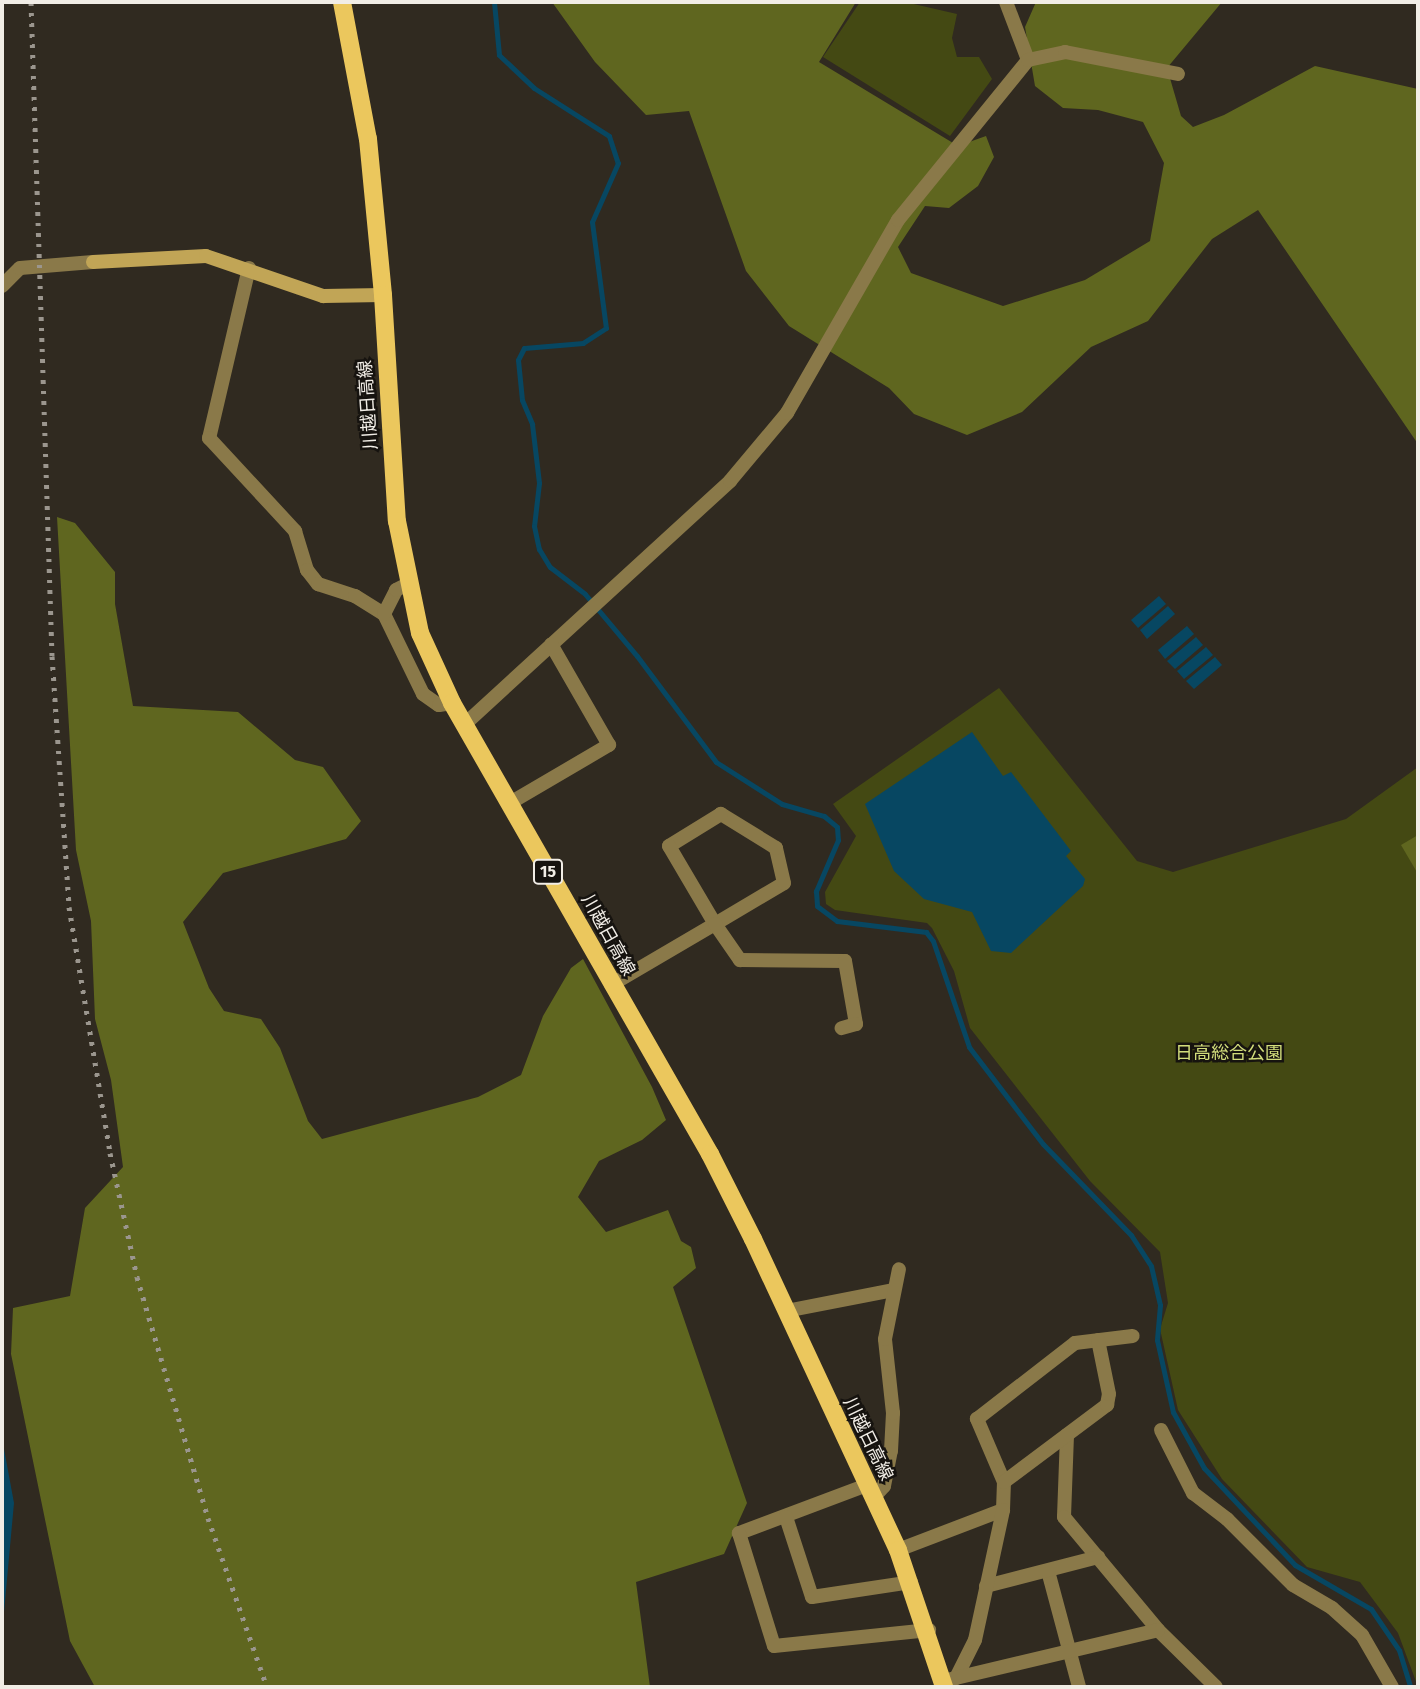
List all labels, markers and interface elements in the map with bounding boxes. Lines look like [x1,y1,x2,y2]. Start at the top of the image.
street label: 川越日高線 [354,359,382,451]
road number: 15 [532,860,564,884]
street label: 川越日高線 [577,890,639,980]
park label: 日高総合公園 [1175,1042,1283,1064]
street label: 川越日高線 [839,1394,897,1484]

